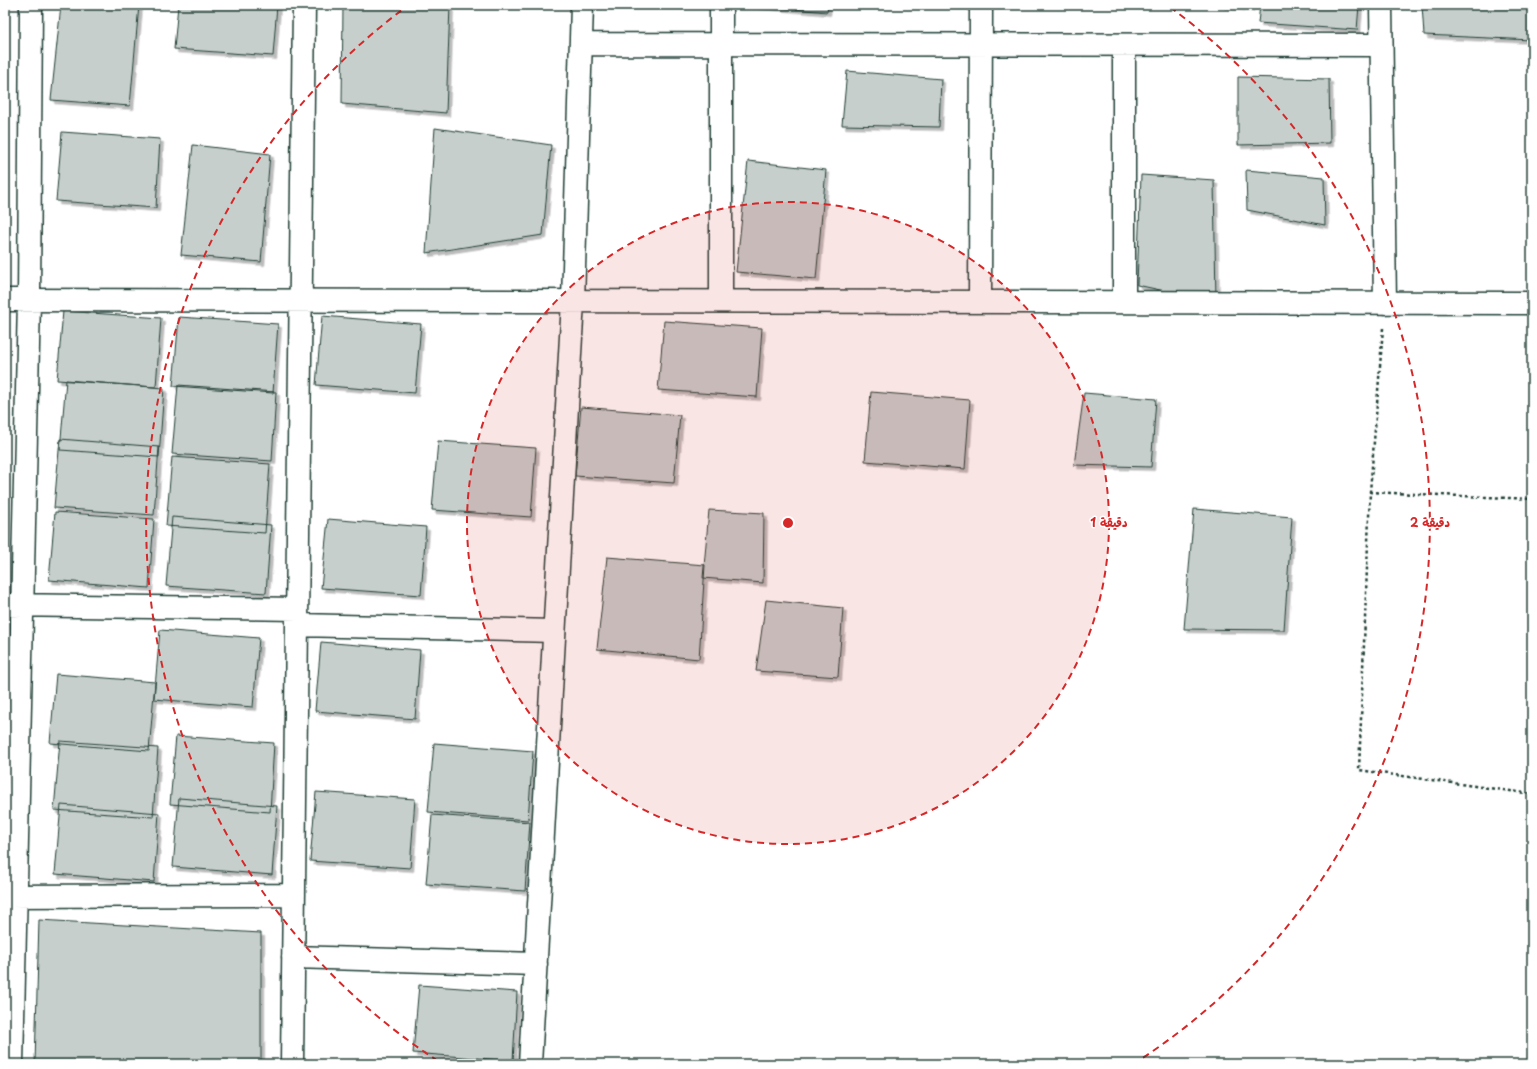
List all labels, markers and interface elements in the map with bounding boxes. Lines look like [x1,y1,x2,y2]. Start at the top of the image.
text: 1 دقيقة [1090,513,1128,531]
text: 2 دقيقة [1410,513,1450,531]
centre of rings [781,516,795,530]

